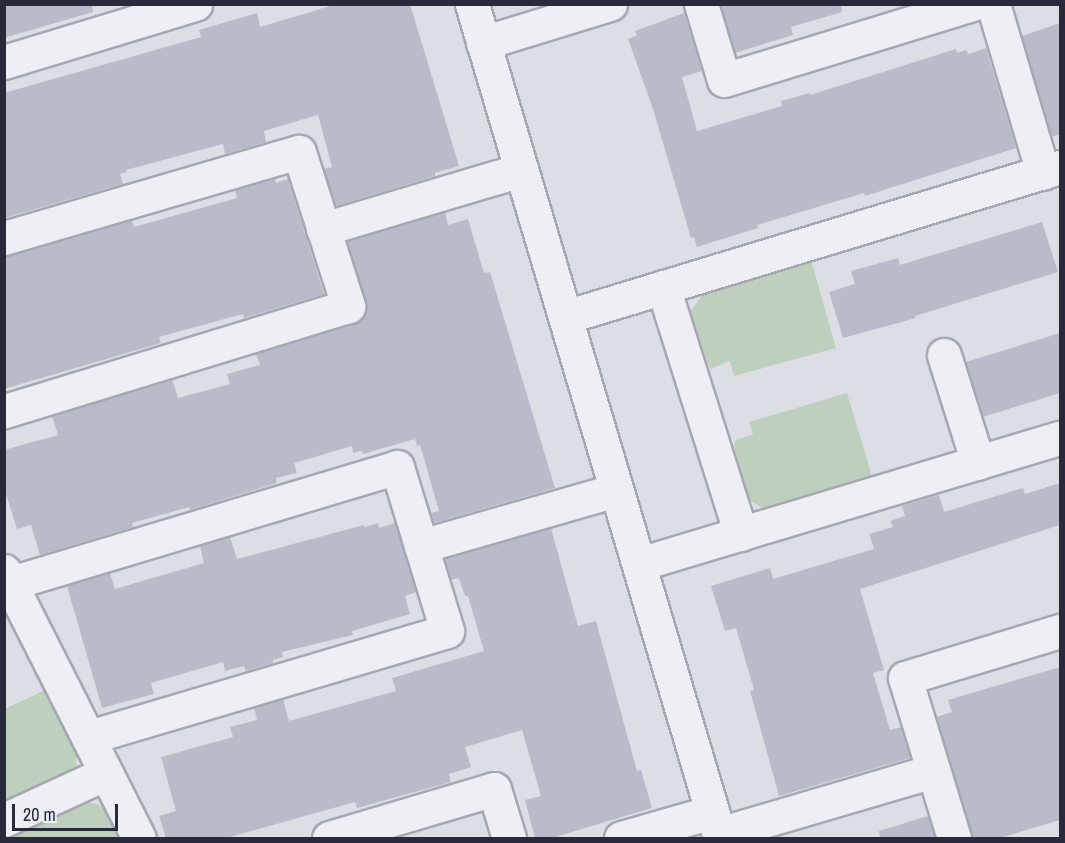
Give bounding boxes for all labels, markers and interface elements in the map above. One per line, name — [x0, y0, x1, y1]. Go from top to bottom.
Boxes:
scale bar — [15, 792, 122, 830]
text: 20 m — [23, 802, 56, 827]

